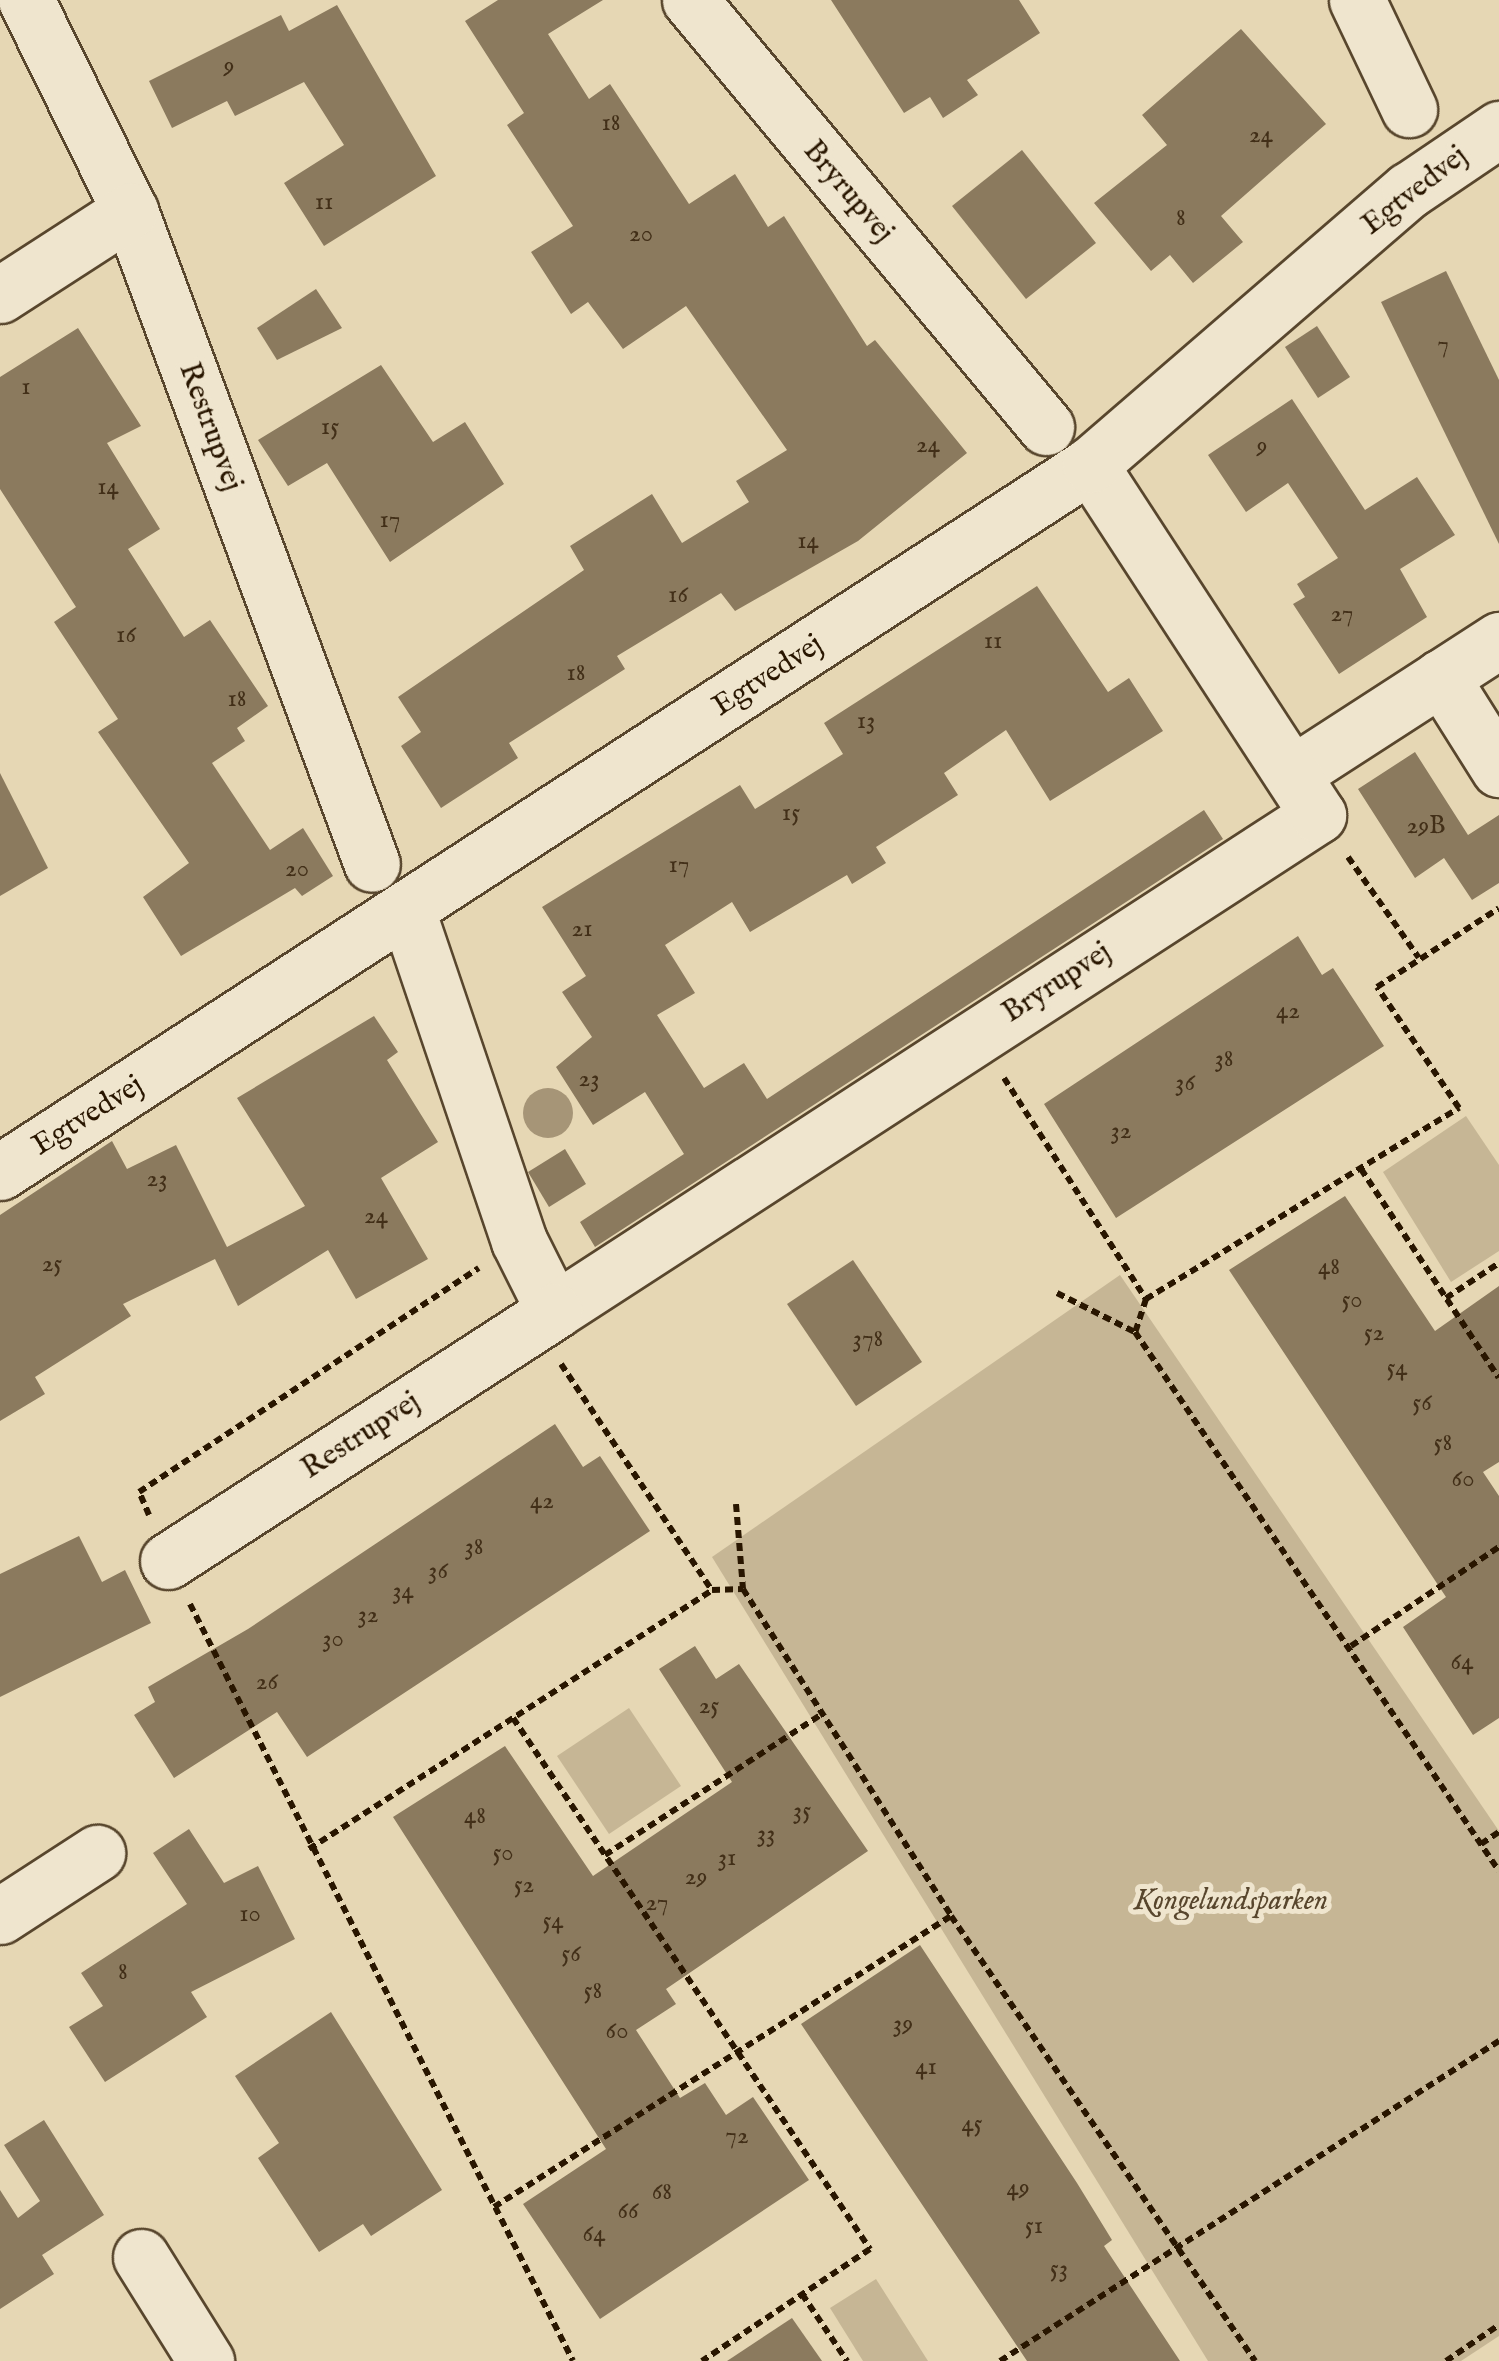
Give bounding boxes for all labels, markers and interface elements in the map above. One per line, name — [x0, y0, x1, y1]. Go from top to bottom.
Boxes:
house number: 9 — [224, 51, 234, 81]
house number: 18 — [601, 108, 621, 138]
house number: 24 — [1249, 120, 1273, 150]
street label: Bryrupvej — [795, 134, 901, 250]
street label: Egtvedvej — [1355, 139, 1475, 243]
house number: 11 — [315, 187, 333, 217]
house number: 8 — [1176, 203, 1186, 233]
house number: 20 — [629, 219, 653, 249]
house number: 7 — [1437, 330, 1449, 360]
street label: Restrupvej — [170, 358, 250, 496]
house number: 1 — [21, 372, 31, 402]
house number: 15 — [321, 412, 339, 442]
house number: 24 — [916, 430, 940, 460]
house number: 9 — [1257, 431, 1267, 461]
house number: 14 — [97, 472, 119, 502]
house number: 17 — [379, 505, 401, 535]
house number: 14 — [797, 526, 819, 556]
house number: 16 — [668, 580, 688, 610]
house number: 27 — [1330, 599, 1354, 629]
house number: 16 — [116, 620, 136, 650]
house number: 11 — [984, 626, 1002, 656]
street label: Egtvedvej — [706, 627, 830, 725]
house number: 18 — [566, 658, 586, 688]
house number: 18 — [227, 684, 247, 714]
house number: 13 — [857, 706, 875, 736]
house number: 15 — [782, 798, 800, 828]
house number: 29B — [1406, 811, 1446, 841]
house number: 17 — [668, 850, 690, 880]
house number: 20 — [285, 854, 309, 884]
house number: 21 — [571, 914, 593, 944]
street label: Bryrupvej — [996, 935, 1118, 1031]
house number: 42 — [1276, 996, 1300, 1026]
house number: 38 — [1214, 1044, 1234, 1074]
house number: 23 — [578, 1064, 600, 1094]
street label: Egtvedvej — [26, 1068, 150, 1164]
house number: 36 — [1175, 1068, 1195, 1098]
house number: 32 — [1110, 1116, 1132, 1146]
house number: 23 — [146, 1164, 168, 1194]
house number: 24 — [364, 1201, 388, 1231]
house number: 25 — [42, 1249, 62, 1279]
house number: 48 — [1318, 1252, 1340, 1282]
house number: 50 — [1341, 1285, 1363, 1315]
house number: 52 — [1364, 1318, 1384, 1348]
house number: 378 — [853, 1324, 883, 1354]
house number: 54 — [1386, 1353, 1408, 1383]
street label: Restrupvej — [295, 1384, 427, 1488]
house number: 56 — [1412, 1388, 1432, 1418]
house number: 58 — [1434, 1428, 1452, 1458]
house number: 60 — [1452, 1464, 1474, 1494]
house number: 42 — [530, 1486, 554, 1516]
house number: 38 — [464, 1532, 484, 1562]
house number: 36 — [428, 1556, 448, 1586]
house number: 34 — [392, 1576, 414, 1606]
house number: 32 — [357, 1600, 379, 1630]
house number: 30 — [322, 1624, 344, 1654]
house number: 64 — [1451, 1647, 1473, 1677]
house number: 26 — [256, 1667, 278, 1697]
house number: 25 — [699, 1691, 719, 1721]
house number: 35 — [793, 1796, 811, 1826]
house number: 48 — [464, 1801, 486, 1831]
house number: 33 — [757, 1819, 775, 1849]
house number: 50 — [492, 1838, 514, 1868]
house number: 31 — [718, 1843, 736, 1873]
house number: 29 — [685, 1862, 707, 1892]
house number: 52 — [514, 1870, 534, 1900]
park label: Kongelundsparken — [1134, 1883, 1328, 1919]
house number: 27 — [645, 1888, 669, 1918]
house number: 10 — [239, 1899, 261, 1929]
house number: 54 — [542, 1906, 564, 1936]
house number: 56 — [561, 1939, 581, 1969]
house number: 8 — [118, 1957, 128, 1987]
house number: 58 — [584, 1976, 602, 2006]
house number: 39 — [893, 2009, 913, 2039]
house number: 60 — [606, 2016, 628, 2046]
house number: 41 — [915, 2052, 937, 2082]
house number: 45 — [961, 2109, 983, 2139]
house number: 72 — [725, 2121, 749, 2151]
house number: 49 — [1006, 2173, 1030, 2203]
house number: 68 — [652, 2177, 672, 2207]
house number: 66 — [617, 2196, 639, 2226]
house number: 51 — [1025, 2211, 1043, 2241]
house number: 64 — [583, 2219, 605, 2249]
house number: 53 — [1050, 2254, 1068, 2284]

